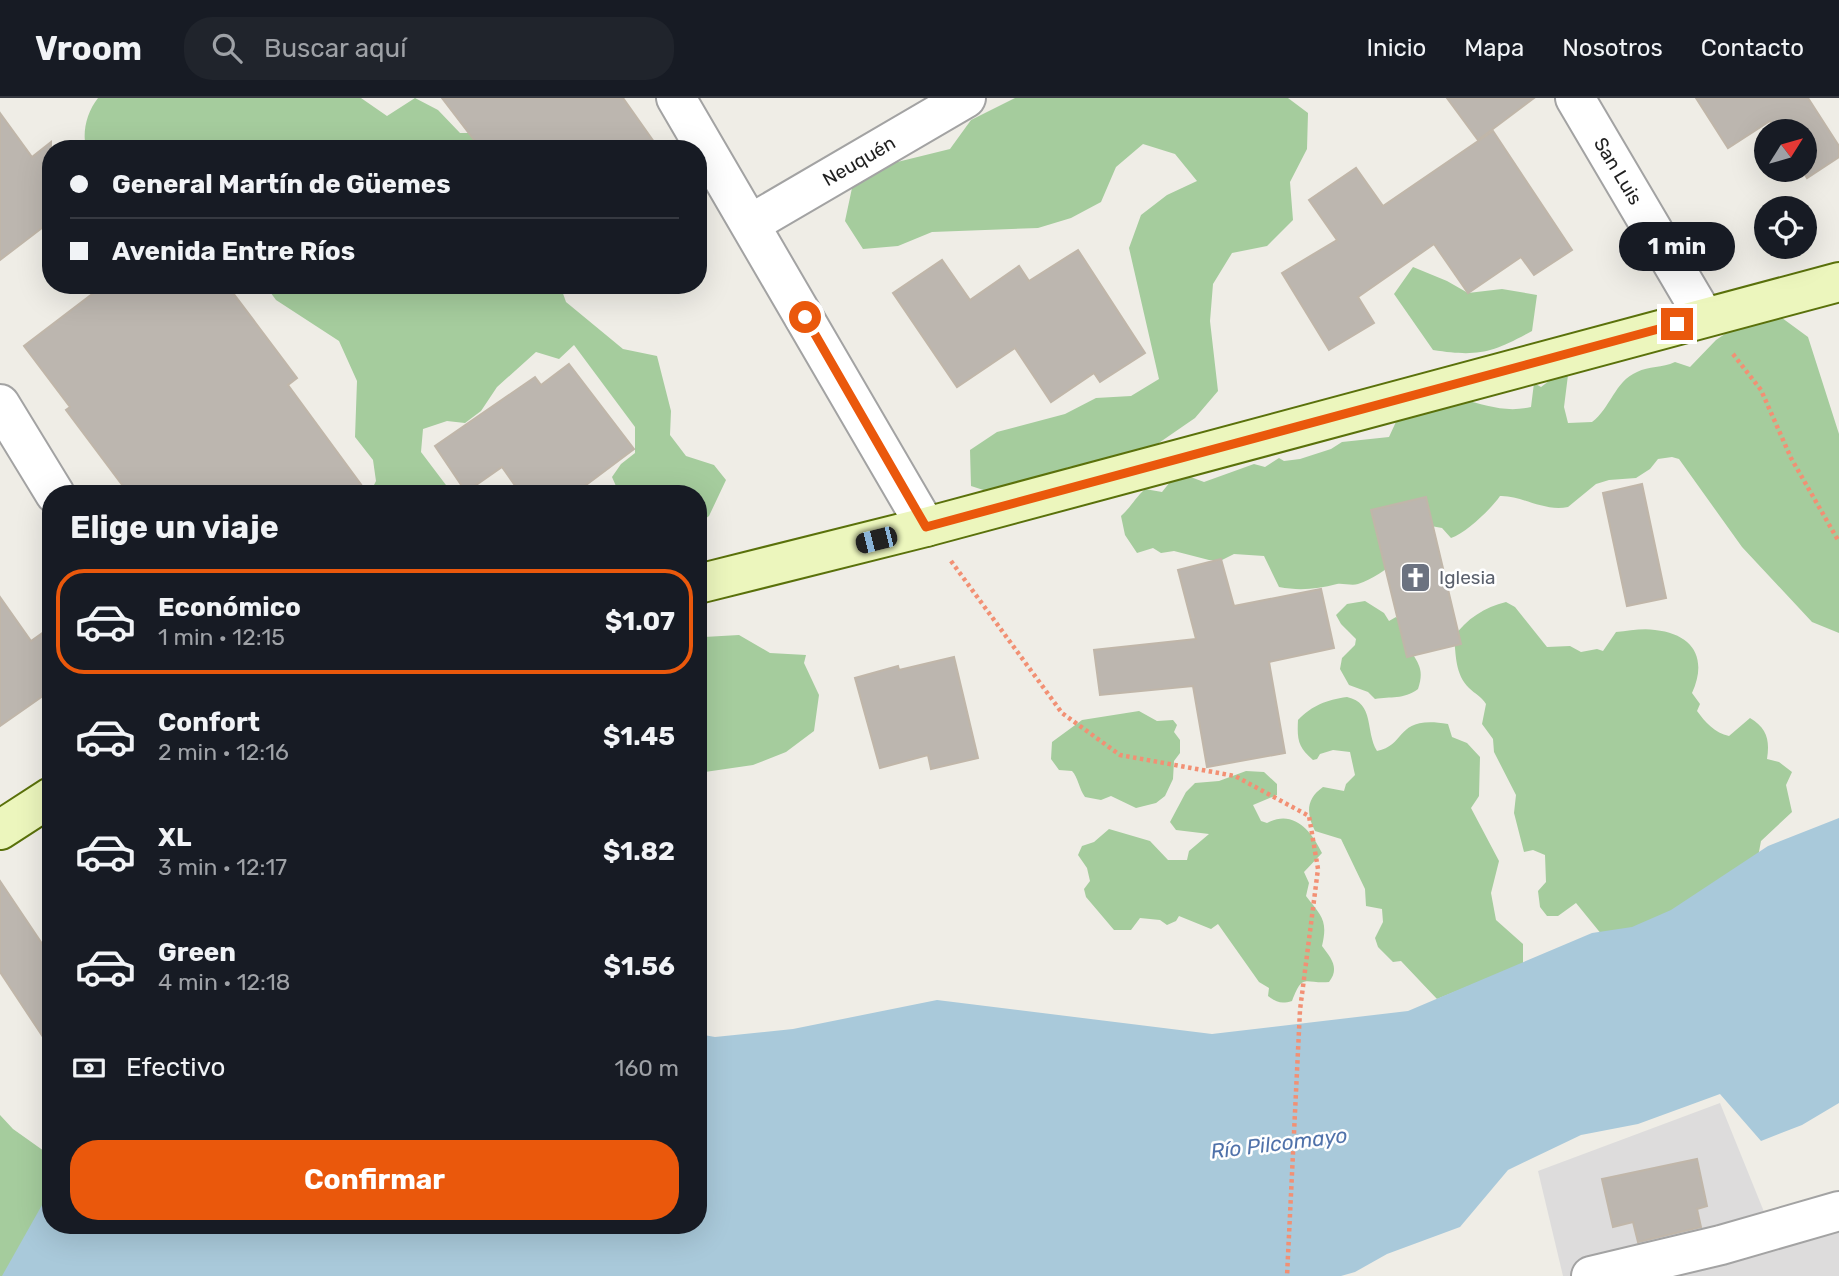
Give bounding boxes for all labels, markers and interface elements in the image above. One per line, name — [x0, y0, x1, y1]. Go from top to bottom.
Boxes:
search box — [184, 17, 674, 80]
text: Vroom — [35, 29, 142, 68]
icon: search — [208, 29, 246, 67]
text: Buscar aquí — [264, 33, 407, 64]
text: Inicio — [1367, 34, 1426, 62]
text: Mapa — [1464, 34, 1524, 62]
text: Nosotros — [1562, 34, 1663, 62]
text: Contacto — [1701, 34, 1804, 62]
north arrow — [1754, 119, 1816, 182]
map controls — [1754, 119, 1817, 259]
street label: Neuquén — [819, 131, 899, 191]
street label: San Luis — [1589, 133, 1647, 209]
text: General Martín de Güemes — [112, 169, 451, 200]
button: locate — [1754, 196, 1817, 259]
callout: 1 min — [1619, 222, 1735, 272]
text: 1 min — [1648, 232, 1706, 260]
text: Avenida Entre Ríos — [112, 236, 355, 267]
route start — [789, 301, 821, 333]
route end — [1661, 308, 1693, 340]
text: Elige un viaje — [70, 508, 279, 546]
car — [854, 525, 899, 555]
church icon: Iglesia — [1399, 560, 1433, 594]
place label: Iglesia — [1439, 566, 1496, 589]
icon: car — [74, 590, 137, 653]
text: Económico — [158, 592, 301, 623]
text: $1.07 — [605, 606, 675, 637]
text: 1 min · 12:15 — [158, 623, 285, 651]
icon: car — [74, 705, 137, 768]
text: Confort — [158, 707, 260, 738]
text: $1.45 — [603, 721, 675, 752]
text: 2 min · 12:16 — [158, 738, 289, 766]
icon: car — [74, 820, 137, 883]
text: XL — [158, 822, 191, 853]
text: $1.82 — [603, 836, 675, 867]
text: 3 min · 12:17 — [158, 853, 287, 881]
icon: car — [74, 935, 137, 998]
text: Green — [158, 937, 236, 968]
text: $1.56 — [604, 951, 675, 982]
text: 4 min · 12:18 — [158, 968, 290, 996]
icon: cash — [70, 1049, 108, 1087]
text: Efectivo — [126, 1052, 225, 1083]
text: 160 m — [615, 1054, 679, 1082]
water label: Río Pilcomayo — [1209, 1122, 1349, 1164]
button: Confirmar — [70, 1140, 679, 1220]

